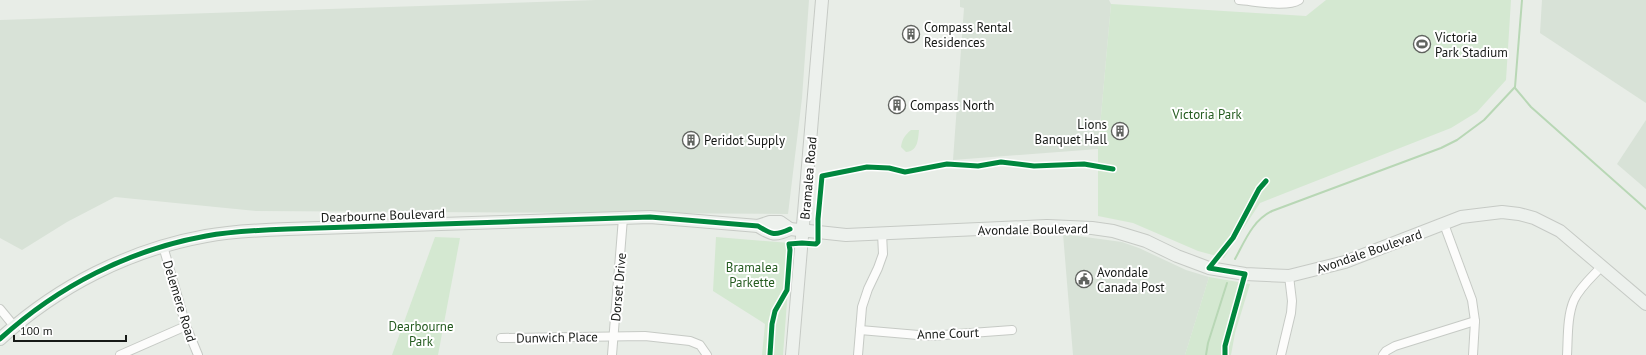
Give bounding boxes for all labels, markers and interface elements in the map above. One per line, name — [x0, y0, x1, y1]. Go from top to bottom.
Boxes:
place label: Compass Rental Residences — [924, 19, 1012, 51]
building icon: Compass Rental Residences — [901, 24, 921, 44]
place label: Victoria Park Stadium — [1434, 29, 1508, 61]
sports icon: Victoria Park Stadium — [1412, 34, 1432, 54]
building icon: Compass North — [887, 95, 907, 115]
place label: Compass North — [910, 97, 994, 114]
park label: Victoria Park — [1171, 106, 1243, 123]
place label: Lions Banquet Hall — [1035, 116, 1107, 148]
building icon: Lions Banquet Hall — [1110, 121, 1130, 141]
building icon: Peridot Supply — [681, 130, 701, 150]
place label: Peridot Supply — [704, 132, 785, 149]
street label: Bramalea Road — [796, 136, 821, 220]
street label: Dearbourne Boulevard — [321, 205, 445, 226]
street label: Avondale Boulevard — [978, 220, 1088, 239]
street label: Avondale Boulevard — [1314, 225, 1424, 277]
street label: Dorset Drive — [607, 252, 630, 322]
street label: Delemere Road — [159, 258, 200, 344]
park label: Bramalea Parkette — [726, 259, 778, 291]
place label: Avondale Canada Post — [1097, 264, 1165, 296]
public building icon: Avondale Canada Post — [1074, 269, 1094, 289]
scale bar — [14, 317, 126, 343]
park label: Dearbourne Park — [388, 318, 454, 350]
text: 100 m — [20, 323, 53, 338]
street label: Anne Court — [917, 324, 980, 343]
street label: Dunwich Place — [516, 328, 598, 347]

